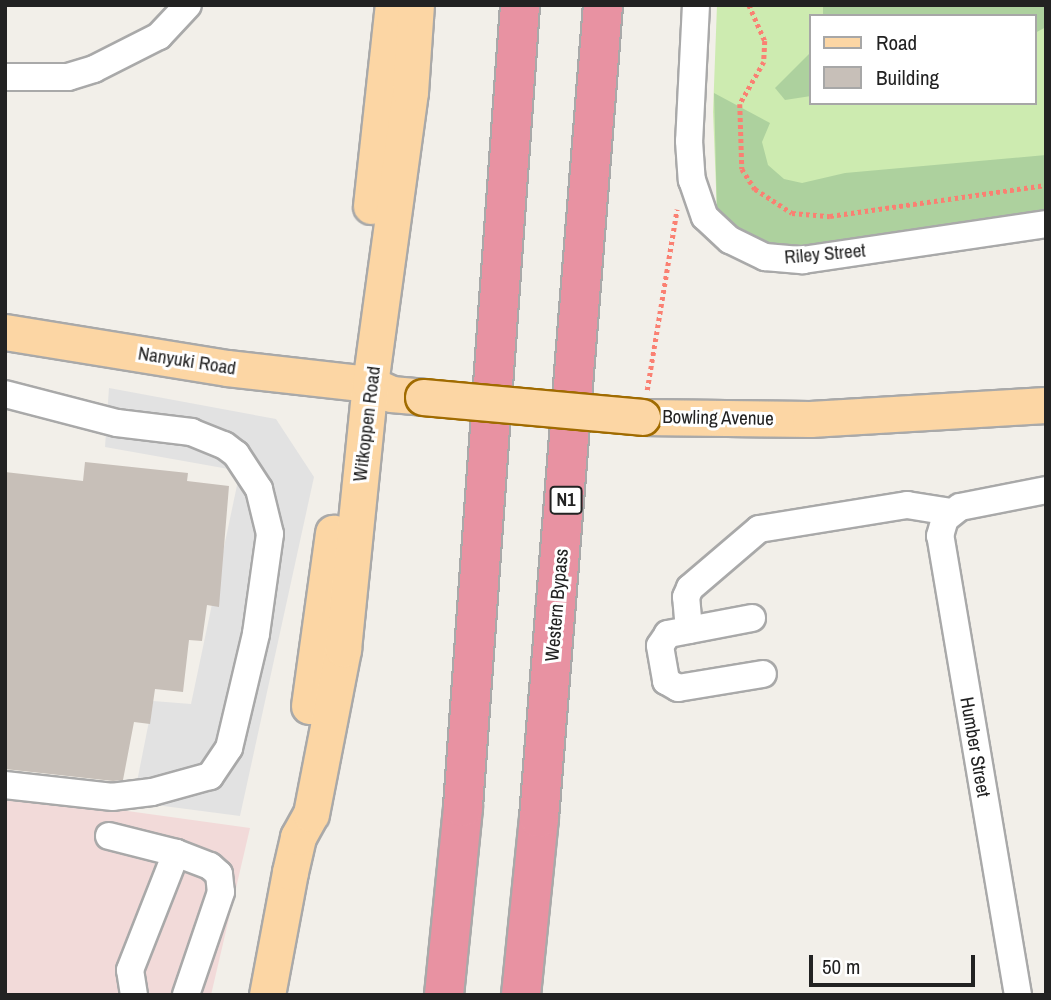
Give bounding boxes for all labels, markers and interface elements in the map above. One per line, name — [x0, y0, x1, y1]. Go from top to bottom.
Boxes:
legend — [810, 14, 1037, 105]
text: Road — [876, 28, 917, 57]
text: Building — [876, 63, 939, 92]
street label: Riley Street — [783, 239, 867, 269]
street label: Nanyuki Road — [136, 342, 238, 380]
street label: Witkoppen Road — [349, 365, 385, 483]
street label: Bowling Avenue — [662, 406, 774, 430]
road number: N1 — [548, 486, 584, 514]
street label: Western Bypass — [541, 548, 573, 662]
street label: Humber Street — [955, 695, 995, 799]
scale bar — [813, 940, 979, 984]
text: 50 m — [822, 952, 860, 981]

